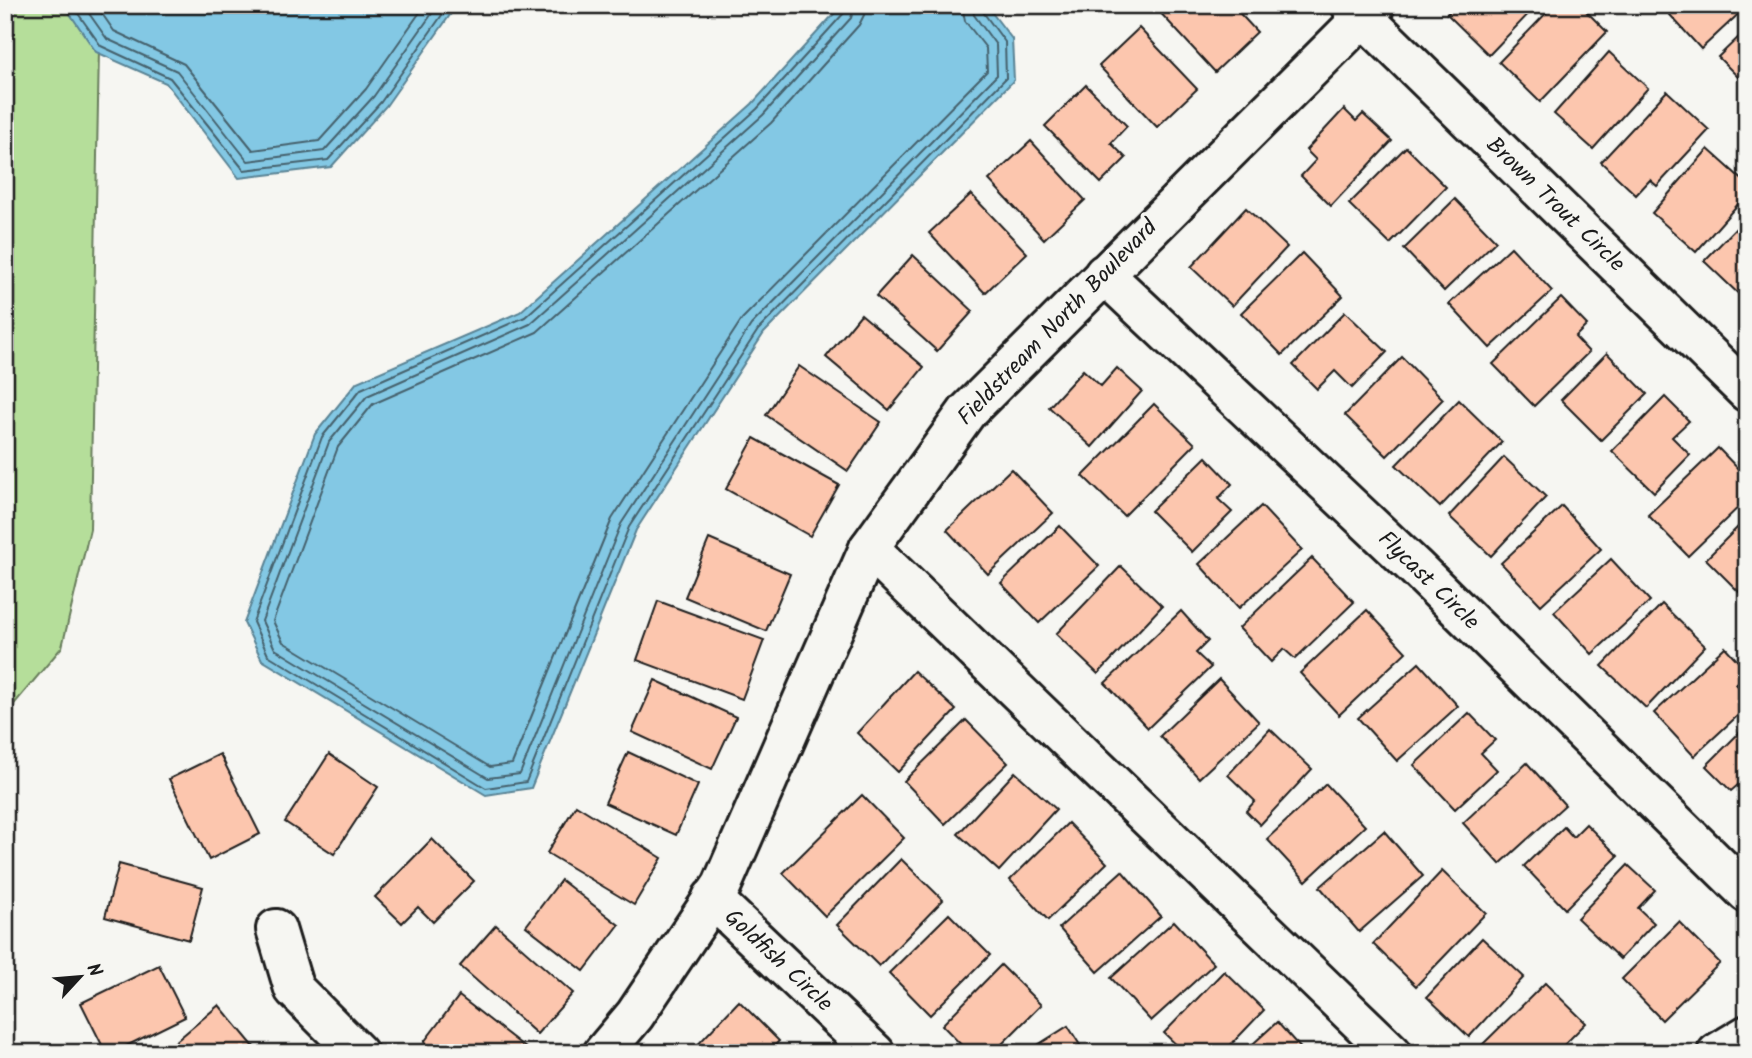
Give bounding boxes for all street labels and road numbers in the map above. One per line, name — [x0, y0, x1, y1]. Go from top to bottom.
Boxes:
street label: Brown Trout Circle — [1477, 129, 1633, 281]
street label: Fieldstream North Boulevard — [949, 211, 1167, 435]
street label: Flycast Circle — [1369, 523, 1487, 639]
street label: Goldfish Circle — [715, 901, 841, 1021]

